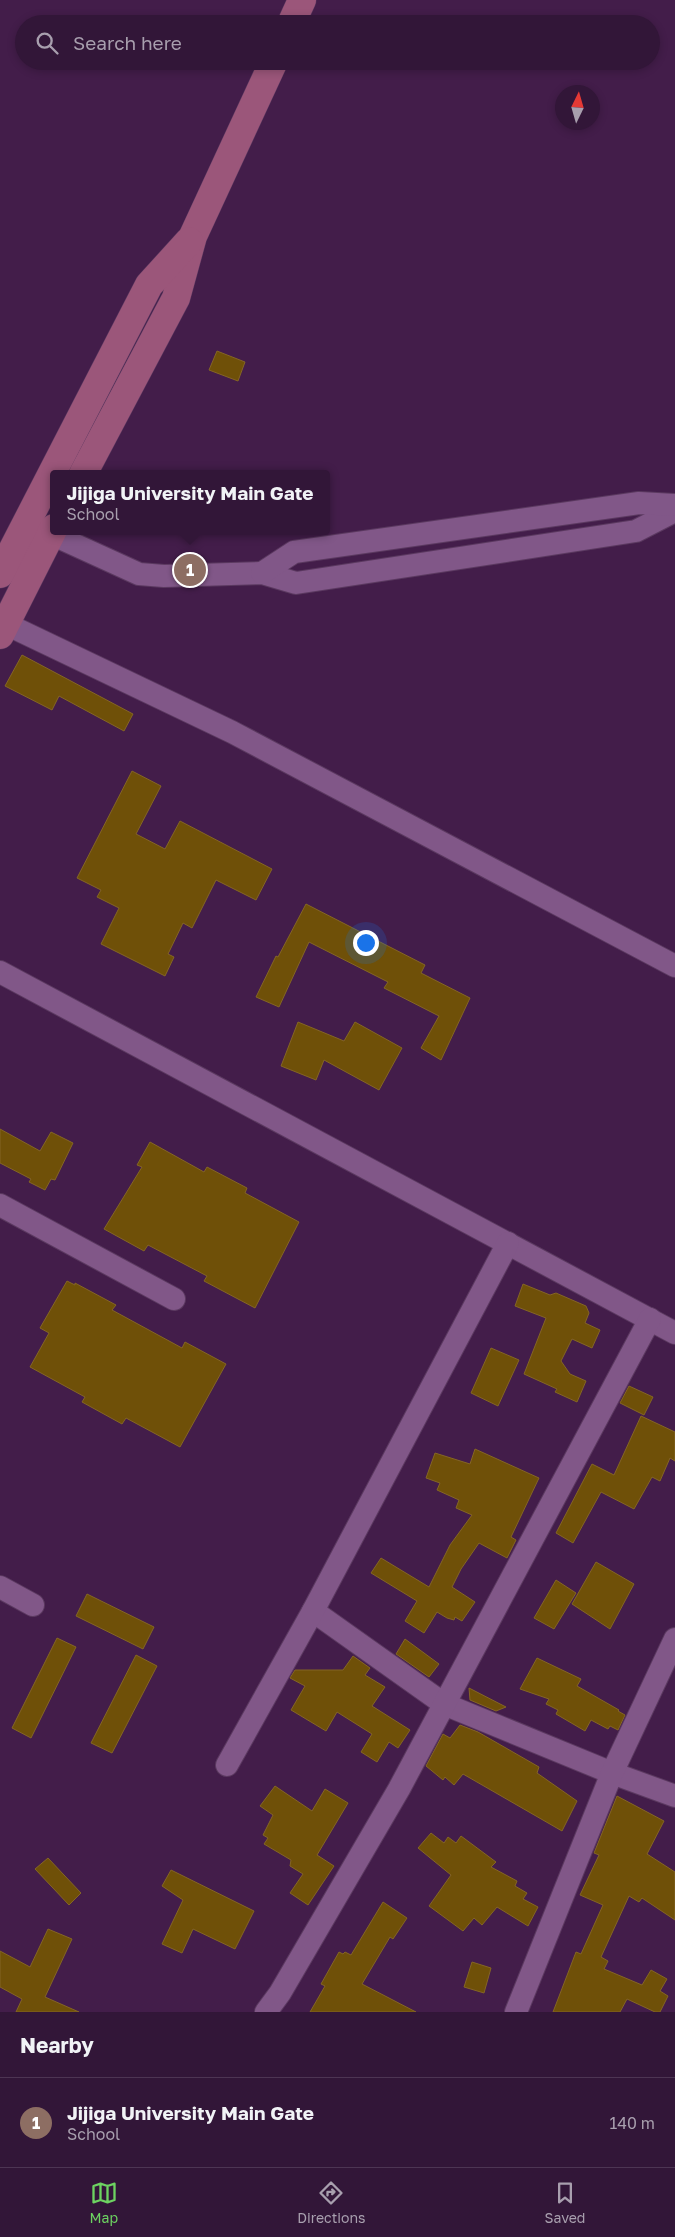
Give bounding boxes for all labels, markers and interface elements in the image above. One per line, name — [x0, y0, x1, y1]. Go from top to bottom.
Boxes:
search box — [15, 15, 660, 70]
icon: search — [33, 29, 61, 57]
text: Search here — [73, 31, 182, 54]
north arrow — [555, 85, 600, 130]
popup — [50, 470, 330, 535]
text: Jijiga University Main Gate — [66, 481, 314, 504]
text: School — [66, 504, 120, 524]
pin: 1 — [174, 551, 206, 589]
your location — [353, 930, 379, 956]
text: Nearby — [20, 2032, 94, 2058]
text: Jijiga University Main Gate — [67, 2101, 314, 2124]
text: 1 — [32, 2113, 40, 2133]
text: 140 m — [609, 2113, 655, 2133]
text: School — [67, 2124, 120, 2144]
tab: Map — [90, 2179, 118, 2226]
tab: Directions — [297, 2179, 366, 2226]
tab: Saved — [545, 2179, 585, 2226]

